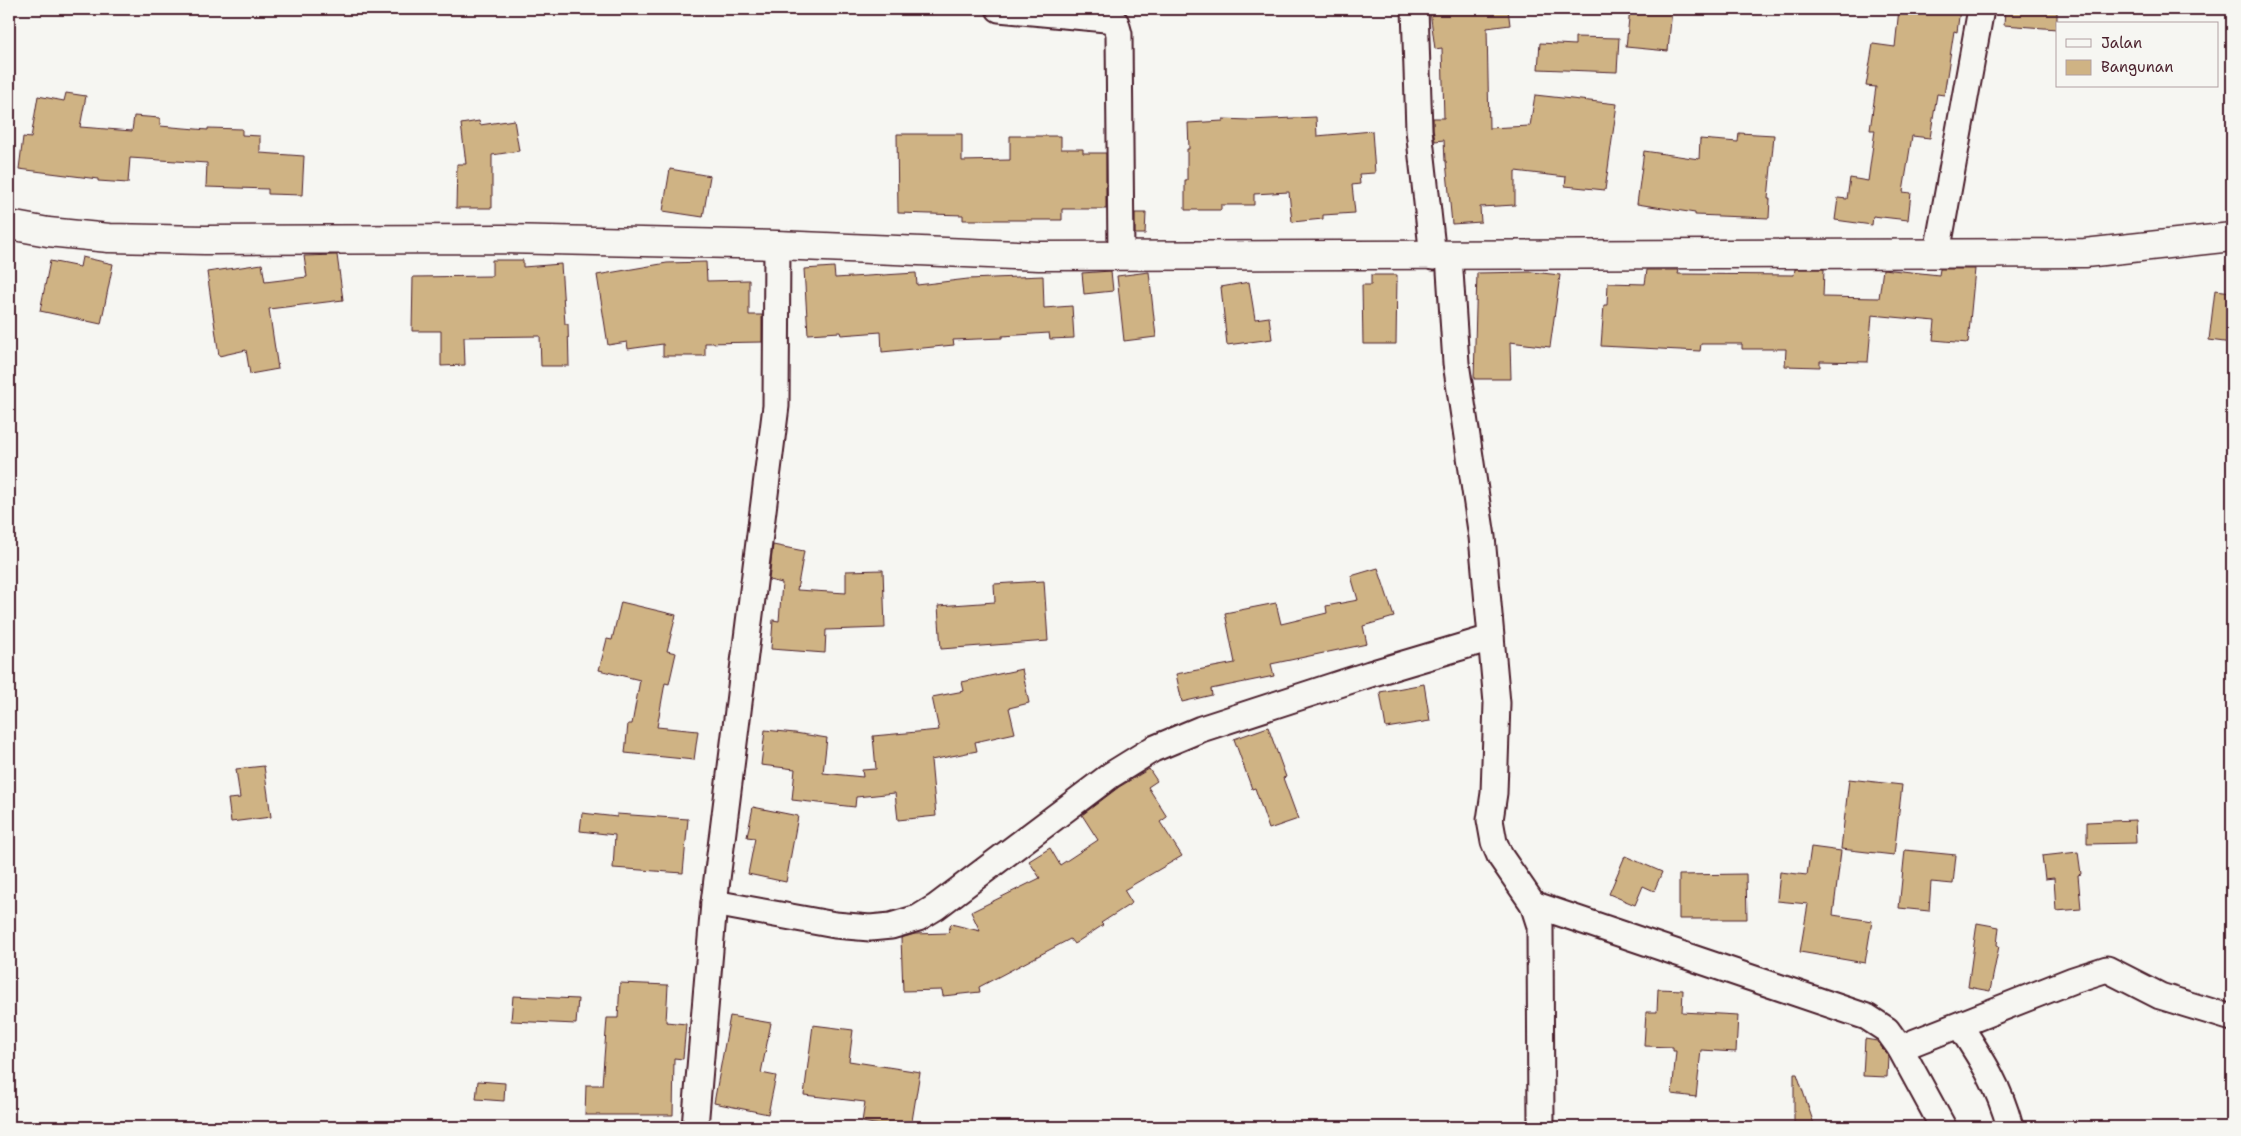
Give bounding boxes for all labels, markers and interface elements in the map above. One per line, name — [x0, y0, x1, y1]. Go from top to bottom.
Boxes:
legend — [2056, 22, 2218, 88]
text: Jalan — [2101, 33, 2142, 53]
text: Bangunan — [2101, 57, 2173, 77]

